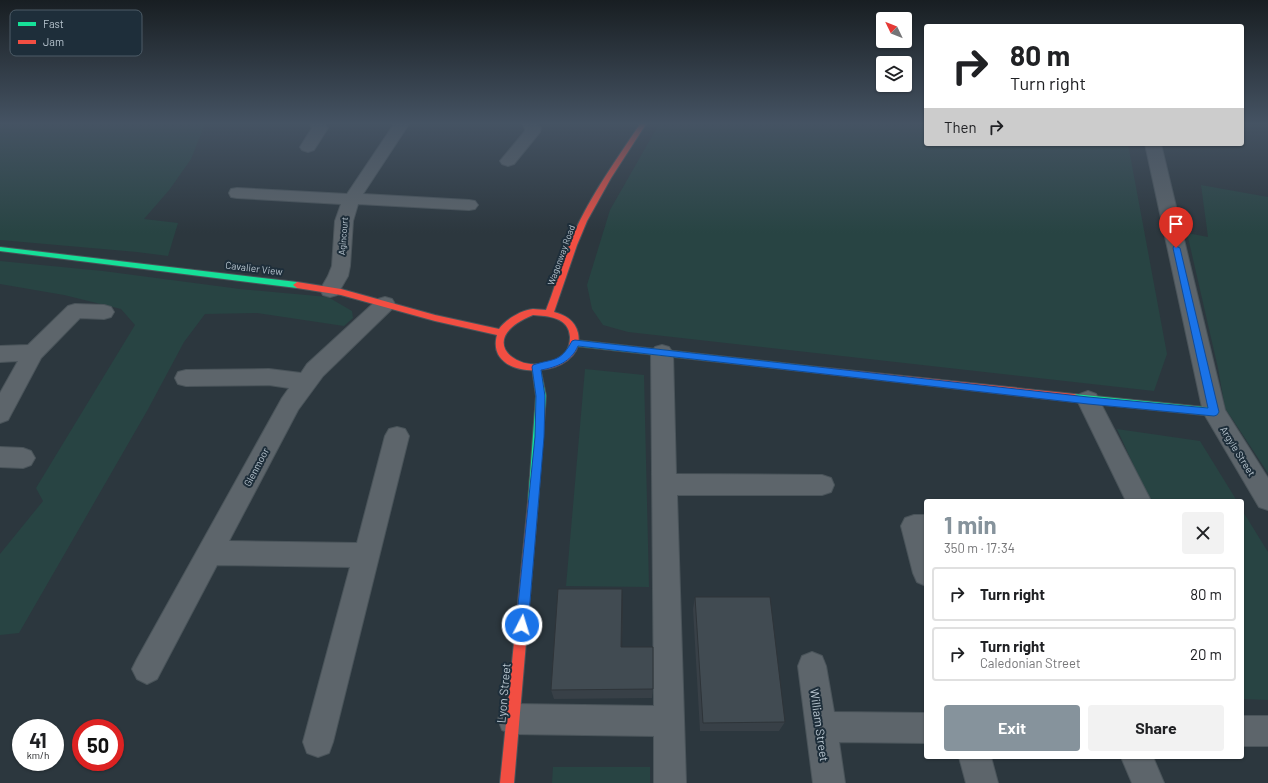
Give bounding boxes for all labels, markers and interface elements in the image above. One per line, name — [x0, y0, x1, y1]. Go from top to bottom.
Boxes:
legend — [10, 10, 142, 56]
north arrow — [876, 12, 912, 48]
map controls — [876, 12, 912, 92]
text: Fast — [43, 17, 64, 30]
text: Jam — [43, 35, 64, 48]
text: 80 m — [1010, 38, 1070, 72]
icon: right — [944, 40, 996, 92]
button: layers — [876, 56, 912, 92]
text: Turn right — [1010, 72, 1086, 94]
icon: right — [985, 116, 1007, 138]
text: Then — [944, 118, 977, 136]
pin — [1159, 207, 1193, 248]
icon: arrive — [1165, 213, 1187, 235]
street label: Agincourt — [336, 216, 350, 256]
street label: Wagonway Road — [545, 223, 577, 287]
street label: Cavalier View — [225, 259, 283, 277]
street label: Argyle Street — [1218, 424, 1258, 478]
street label: Glenmoor — [241, 445, 271, 488]
text: 1 min — [944, 510, 997, 539]
button: close — [1182, 512, 1224, 554]
text: 350 m · 17:34 — [944, 540, 1015, 556]
icon: right — [946, 583, 968, 605]
text: Turn right — [980, 585, 1045, 603]
text: 80 m — [1190, 585, 1222, 603]
position arrow — [501, 604, 543, 646]
text: Turn right — [980, 637, 1045, 655]
icon: right — [946, 643, 968, 665]
text: 20 m — [1190, 645, 1222, 663]
text: Caledonian Street — [980, 655, 1081, 671]
street label: Lyon Street — [493, 662, 513, 724]
street label: William Street — [808, 688, 832, 762]
button: Exit — [944, 705, 1080, 751]
button: Share — [1088, 705, 1224, 751]
speed limit sign: 50 — [72, 719, 124, 771]
text: 41 — [29, 728, 47, 752]
text: km/h — [27, 749, 49, 761]

